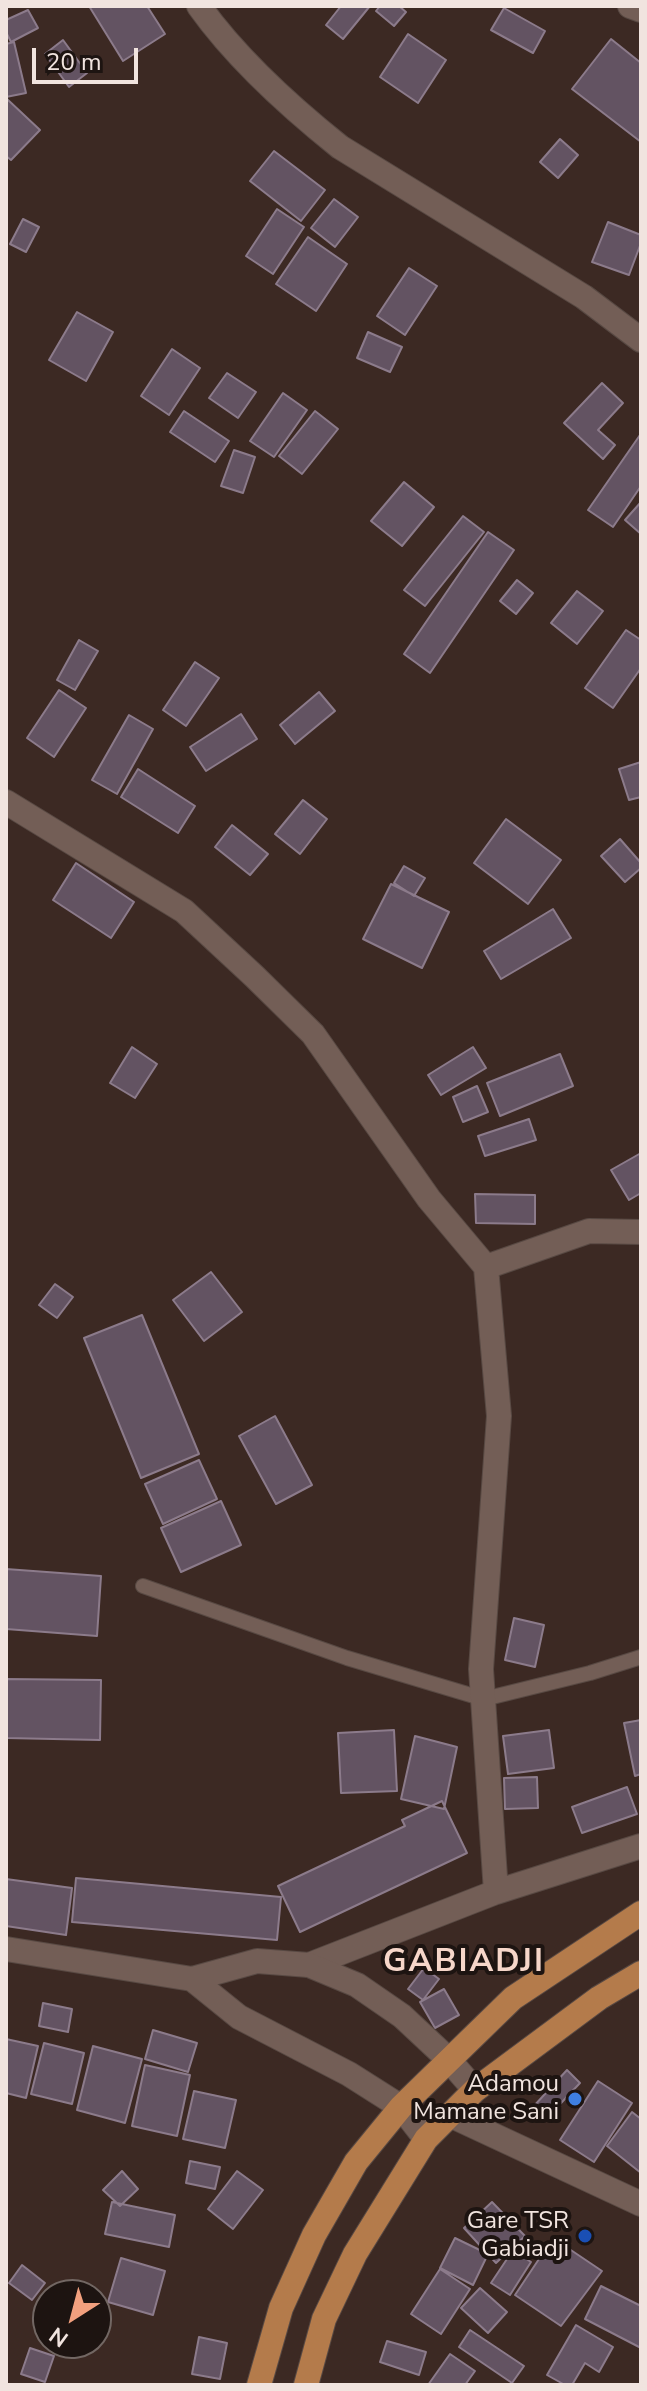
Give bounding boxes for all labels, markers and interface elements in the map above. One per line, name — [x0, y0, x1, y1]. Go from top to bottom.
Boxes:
scale bar — [36, 32, 142, 82]
text: 20 m — [46, 46, 102, 78]
district label: GABIADJI — [383, 1944, 545, 1982]
place label: Adamou Mamane Sani — [413, 2071, 559, 2127]
marker: Adamou Mamane Sani — [566, 2090, 584, 2108]
place label: Gare TSR Gabiadji — [467, 2208, 569, 2264]
marker: Gare TSR Gabiadji — [576, 2227, 594, 2245]
north arrow — [32, 2279, 112, 2359]
text: N — [44, 2320, 75, 2354]

